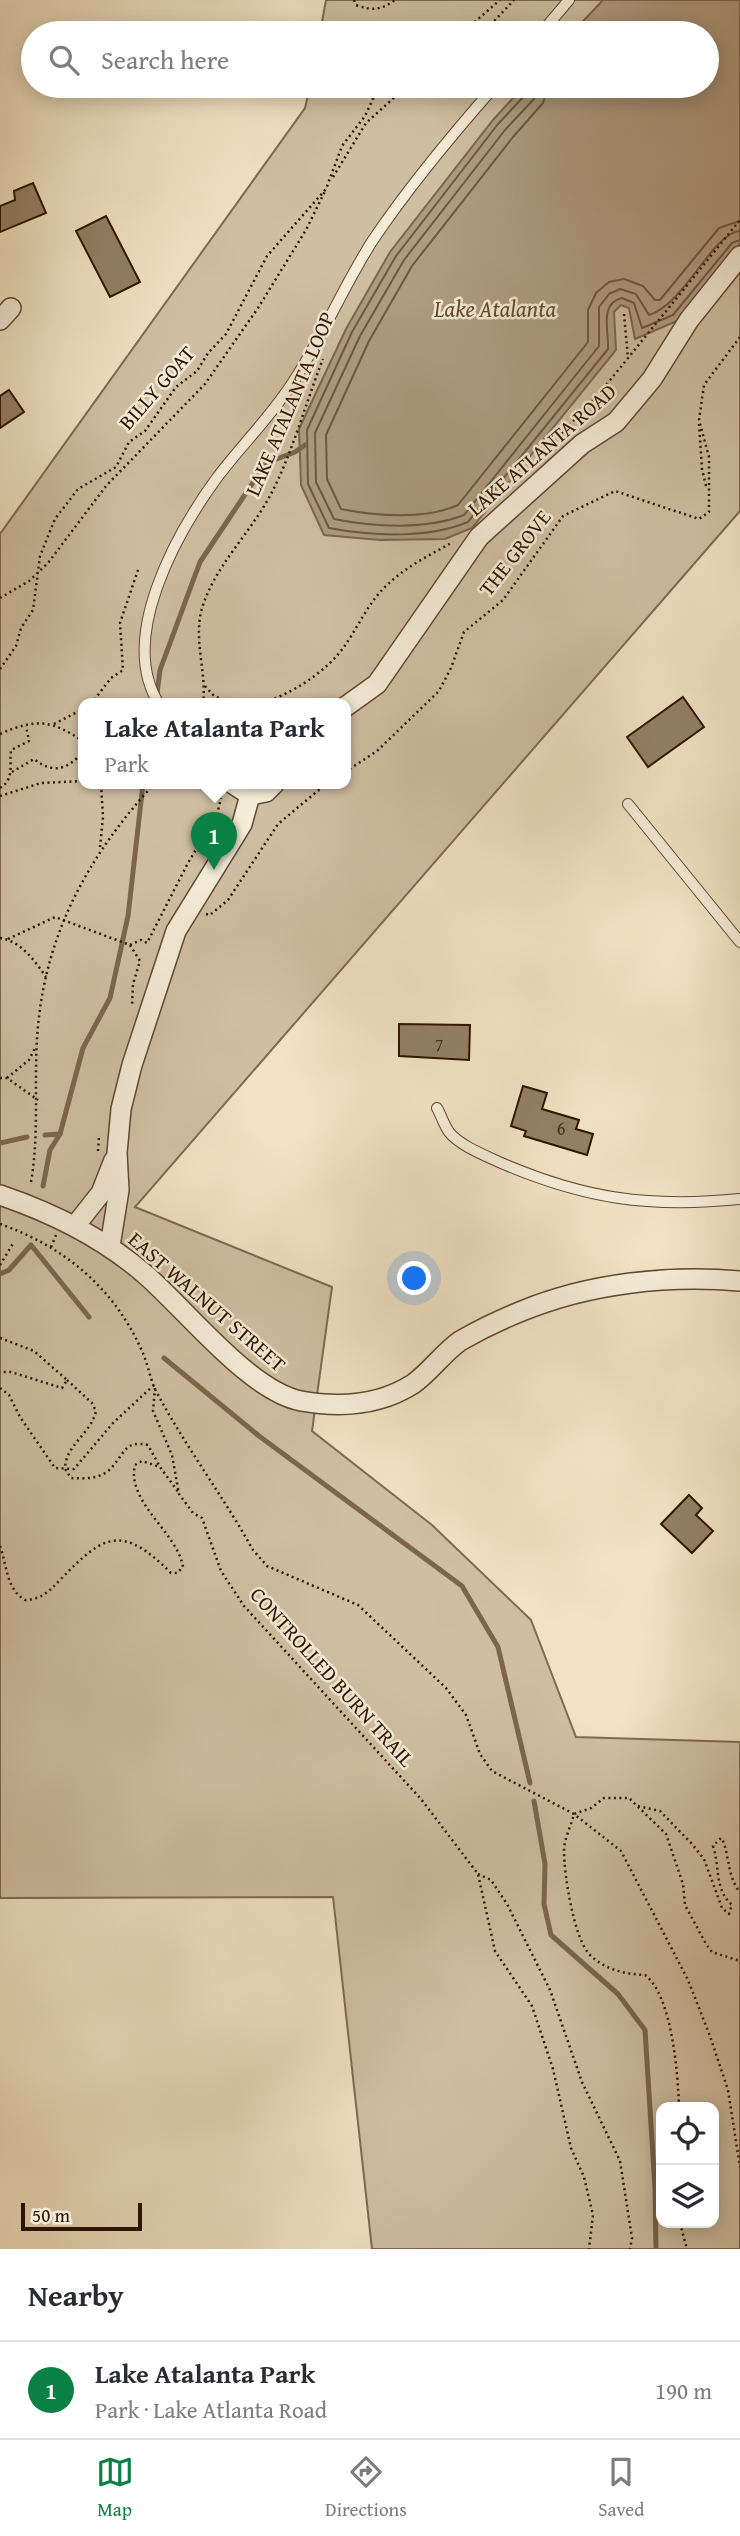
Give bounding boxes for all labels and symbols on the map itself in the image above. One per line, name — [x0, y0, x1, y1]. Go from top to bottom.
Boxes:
water label: Lake Atalanta — [433, 292, 556, 325]
street label: LAKE ATALANTA LOOP — [237, 307, 342, 501]
street label: BILLY GOAT — [111, 339, 202, 437]
street label: LAKE ATLANTA ROAD — [460, 376, 623, 523]
street label: THE GROVE — [471, 503, 558, 602]
pin: 1 — [191, 812, 237, 870]
house number: 7 — [435, 1031, 443, 1058]
house number: 6 — [557, 1115, 565, 1142]
street label: EAST WALNUT STREET — [122, 1224, 293, 1379]
your location — [397, 1261, 431, 1295]
street label: CONTROLLED BURN TRAIL — [243, 1580, 422, 1773]
scale bar — [21, 2200, 142, 2232]

